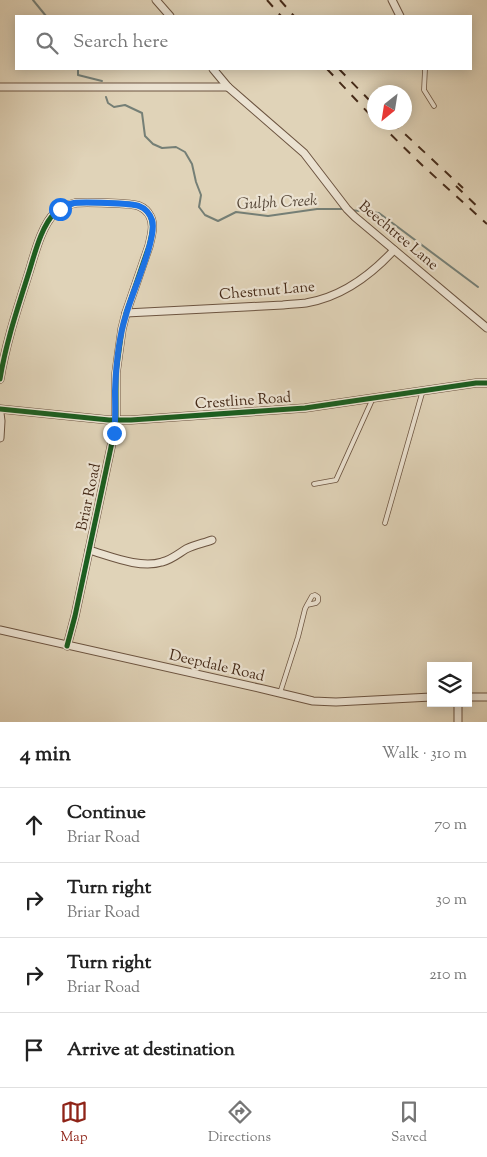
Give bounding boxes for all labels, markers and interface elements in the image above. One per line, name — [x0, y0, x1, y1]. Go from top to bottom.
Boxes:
search box — [15, 15, 472, 70]
icon: search — [33, 29, 61, 57]
text: Search here — [73, 29, 168, 56]
north arrow — [367, 85, 412, 130]
water label: Gulph Creek — [236, 190, 318, 217]
street label: Beechtree Lane — [354, 196, 442, 276]
route start — [49, 198, 72, 221]
street label: Chestnut Lane — [218, 277, 316, 306]
street label: Crestline Road — [194, 388, 293, 415]
route end — [103, 422, 126, 445]
street label: Briar Road — [72, 461, 107, 533]
street label: Deepdale Road — [167, 645, 267, 688]
map controls — [427, 662, 472, 707]
button: layers — [427, 662, 472, 707]
text: 4 min — [20, 740, 71, 770]
text: Walk · 310 m — [382, 743, 467, 766]
text: Continue — [67, 800, 146, 827]
icon: ahead — [20, 811, 48, 839]
text: 70 m — [434, 814, 467, 837]
text: Briar Road — [67, 827, 140, 850]
text: Turn right — [67, 875, 151, 902]
icon: right — [20, 886, 48, 914]
text: 30 m — [436, 889, 467, 912]
text: Briar Road — [67, 902, 140, 925]
text: Turn right — [67, 950, 151, 977]
icon: right — [20, 961, 48, 989]
text: 210 m — [429, 964, 467, 987]
text: Briar Road — [67, 977, 140, 1000]
icon: arrive — [20, 1036, 48, 1064]
text: Arrive at destination — [67, 1037, 235, 1064]
tab: Map — [60, 1098, 88, 1148]
tab: Directions — [208, 1098, 271, 1148]
tab: Saved — [391, 1098, 427, 1148]

